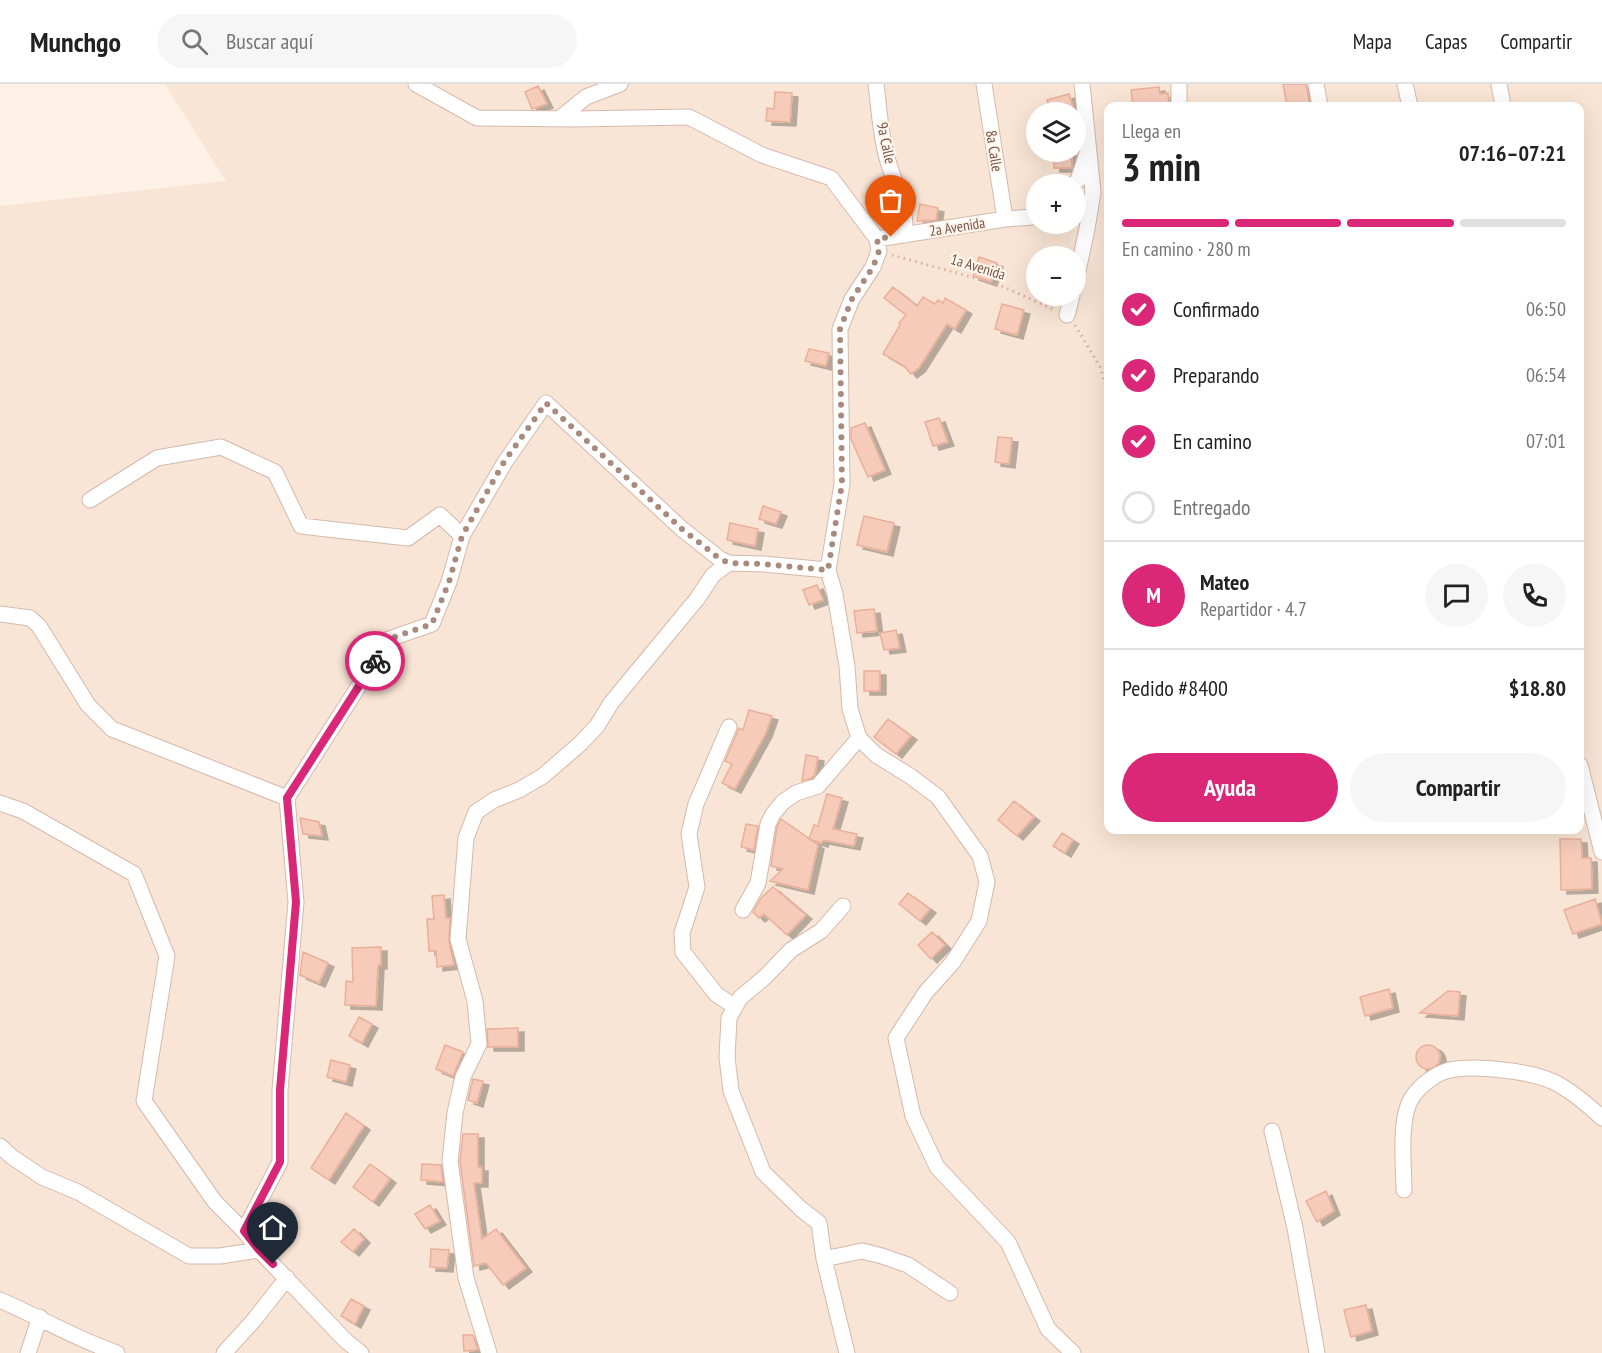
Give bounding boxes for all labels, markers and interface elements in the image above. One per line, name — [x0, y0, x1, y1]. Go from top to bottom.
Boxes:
search box — [157, 14, 577, 68]
text: Munchgo — [30, 23, 121, 60]
icon: search — [178, 25, 211, 58]
text: Buscar aquí — [226, 27, 313, 55]
text: Mapa — [1353, 28, 1392, 55]
text: Capas — [1425, 28, 1467, 55]
text: Compartir — [1500, 28, 1572, 55]
map controls — [1026, 102, 1086, 306]
button: layers — [1026, 102, 1086, 162]
text: Llega en — [1122, 118, 1181, 144]
street label: 9a Calle — [873, 120, 900, 165]
street label: 8a Calle — [982, 129, 1007, 173]
text: 07:16–07:21 — [1459, 139, 1566, 167]
text: 3 min — [1122, 141, 1201, 192]
button: + — [1026, 174, 1086, 234]
pin — [865, 175, 916, 237]
icon: bag — [874, 184, 907, 217]
street label: 2a Avenida — [928, 213, 986, 240]
text: En camino · 280 m — [1122, 236, 1251, 262]
button: − — [1026, 246, 1086, 306]
street label: 1a Avenida — [948, 249, 1008, 284]
icon: check — [1122, 293, 1155, 326]
text: Confirmado — [1173, 295, 1259, 323]
text: 06:50 — [1526, 296, 1566, 322]
icon: check — [1122, 359, 1155, 392]
text: Preparando — [1173, 361, 1259, 389]
text: 06:54 — [1526, 362, 1566, 388]
icon: check — [1122, 425, 1155, 458]
text: En camino — [1173, 427, 1252, 455]
text: 07:01 — [1526, 428, 1566, 454]
text: Entregado — [1173, 493, 1250, 521]
button: chat — [1425, 564, 1488, 627]
button: phone — [1503, 564, 1566, 627]
text: Mateo — [1200, 568, 1249, 596]
text: M — [1146, 581, 1161, 609]
text: Repartidor · 4.7 — [1200, 596, 1307, 622]
courier — [345, 631, 405, 691]
icon: bike — [359, 645, 392, 678]
text: Pedido #8400 — [1122, 674, 1228, 702]
text: $18.80 — [1509, 674, 1566, 702]
button: Ayuda — [1122, 753, 1338, 822]
button: Compartir — [1350, 753, 1566, 822]
pin — [247, 1202, 298, 1264]
icon: home — [256, 1211, 289, 1244]

